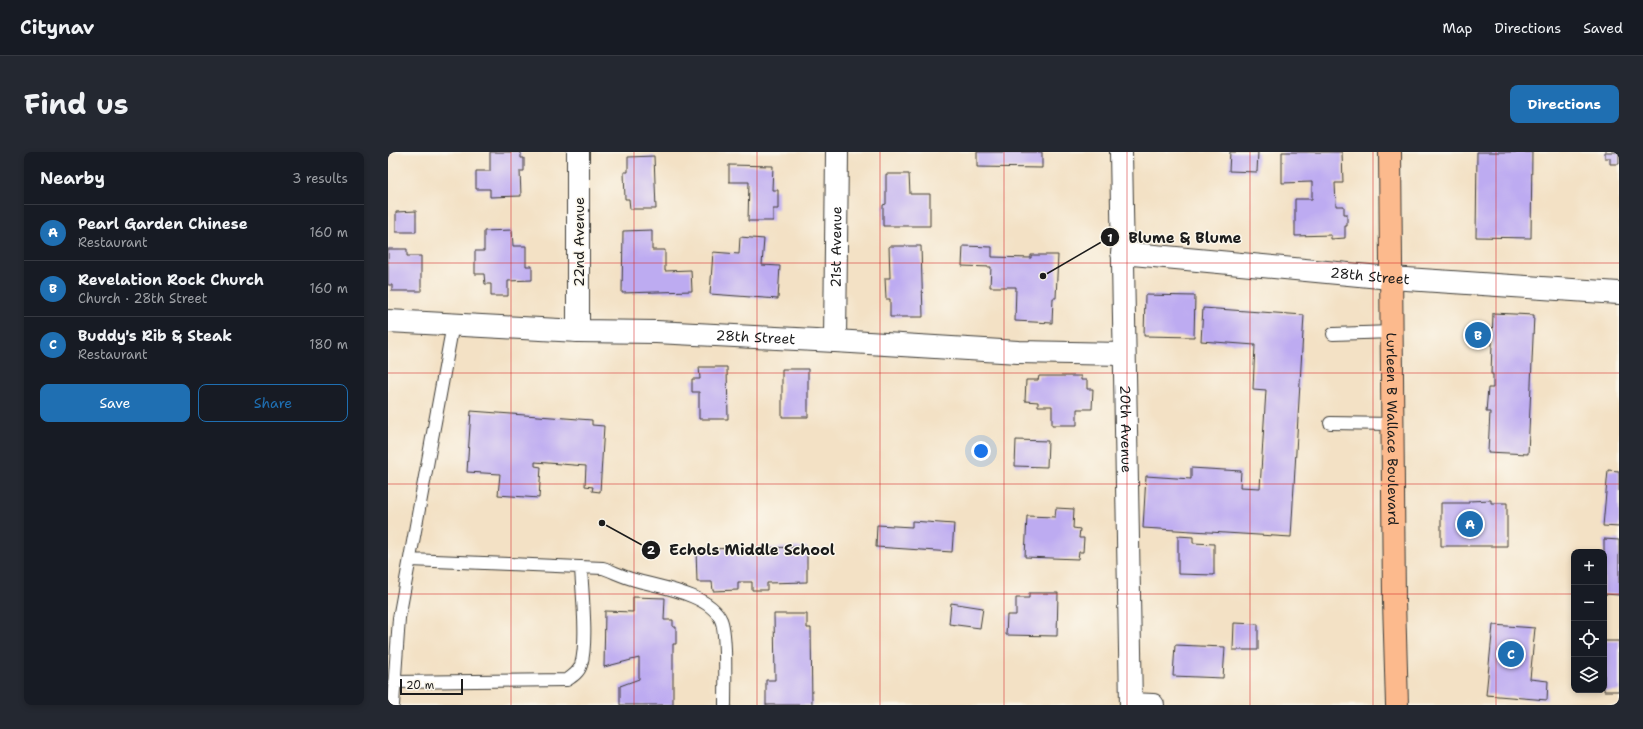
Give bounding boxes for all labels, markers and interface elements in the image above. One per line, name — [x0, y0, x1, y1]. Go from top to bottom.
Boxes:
text: Citynav — [20, 15, 94, 40]
text: Map — [1443, 19, 1473, 37]
text: Directions — [1495, 19, 1561, 37]
text: Saved — [1583, 19, 1623, 37]
text: Find us — [24, 85, 129, 123]
button: Directions — [1510, 85, 1619, 123]
text: Nearby — [40, 167, 105, 189]
text: 3 results — [292, 170, 348, 187]
street label: 22nd Avenue — [570, 197, 588, 287]
street label: 21st Avenue — [827, 206, 845, 288]
text: Pearl Garden Chinese — [78, 214, 248, 234]
text: A — [48, 224, 58, 241]
text: 160 m — [310, 224, 348, 241]
callout: Blume & Blume — [1100, 224, 1249, 251]
text: Blume & Blume — [1128, 228, 1242, 248]
text: 1 — [1107, 230, 1113, 246]
text: Restaurant — [78, 234, 148, 251]
street label: 28th Street — [1329, 263, 1410, 288]
text: Revelation Rock Church — [78, 270, 264, 290]
text: B — [49, 280, 57, 297]
text: 160 m — [310, 280, 348, 297]
text: Church · 28th Street — [78, 290, 207, 307]
pin: B — [1465, 320, 1491, 350]
text: Buddy's Rib & Steak — [78, 326, 232, 346]
street label: 28th Street — [715, 326, 796, 348]
street label: Lurleen B Wallace Boulevard — [1383, 332, 1402, 526]
text: C — [49, 336, 57, 353]
text: 180 m — [309, 336, 348, 353]
text: Restaurant — [78, 346, 148, 363]
button: Save — [40, 384, 190, 422]
button: Share — [198, 384, 348, 422]
street label: 20th Avenue — [1116, 385, 1136, 473]
your location — [971, 441, 991, 461]
pin: A — [1457, 509, 1483, 539]
callout: Echols Middle School — [641, 537, 843, 564]
text: Echols Middle School — [669, 540, 835, 560]
text: 2 — [647, 542, 656, 558]
map controls — [1571, 549, 1607, 693]
button: + — [1571, 549, 1607, 585]
button: − — [1571, 585, 1607, 621]
button: locate — [1571, 621, 1607, 657]
pin: C — [1498, 639, 1524, 669]
button: layers — [1571, 657, 1607, 693]
scale bar — [400, 677, 463, 696]
text: 20 m — [406, 678, 434, 693]

